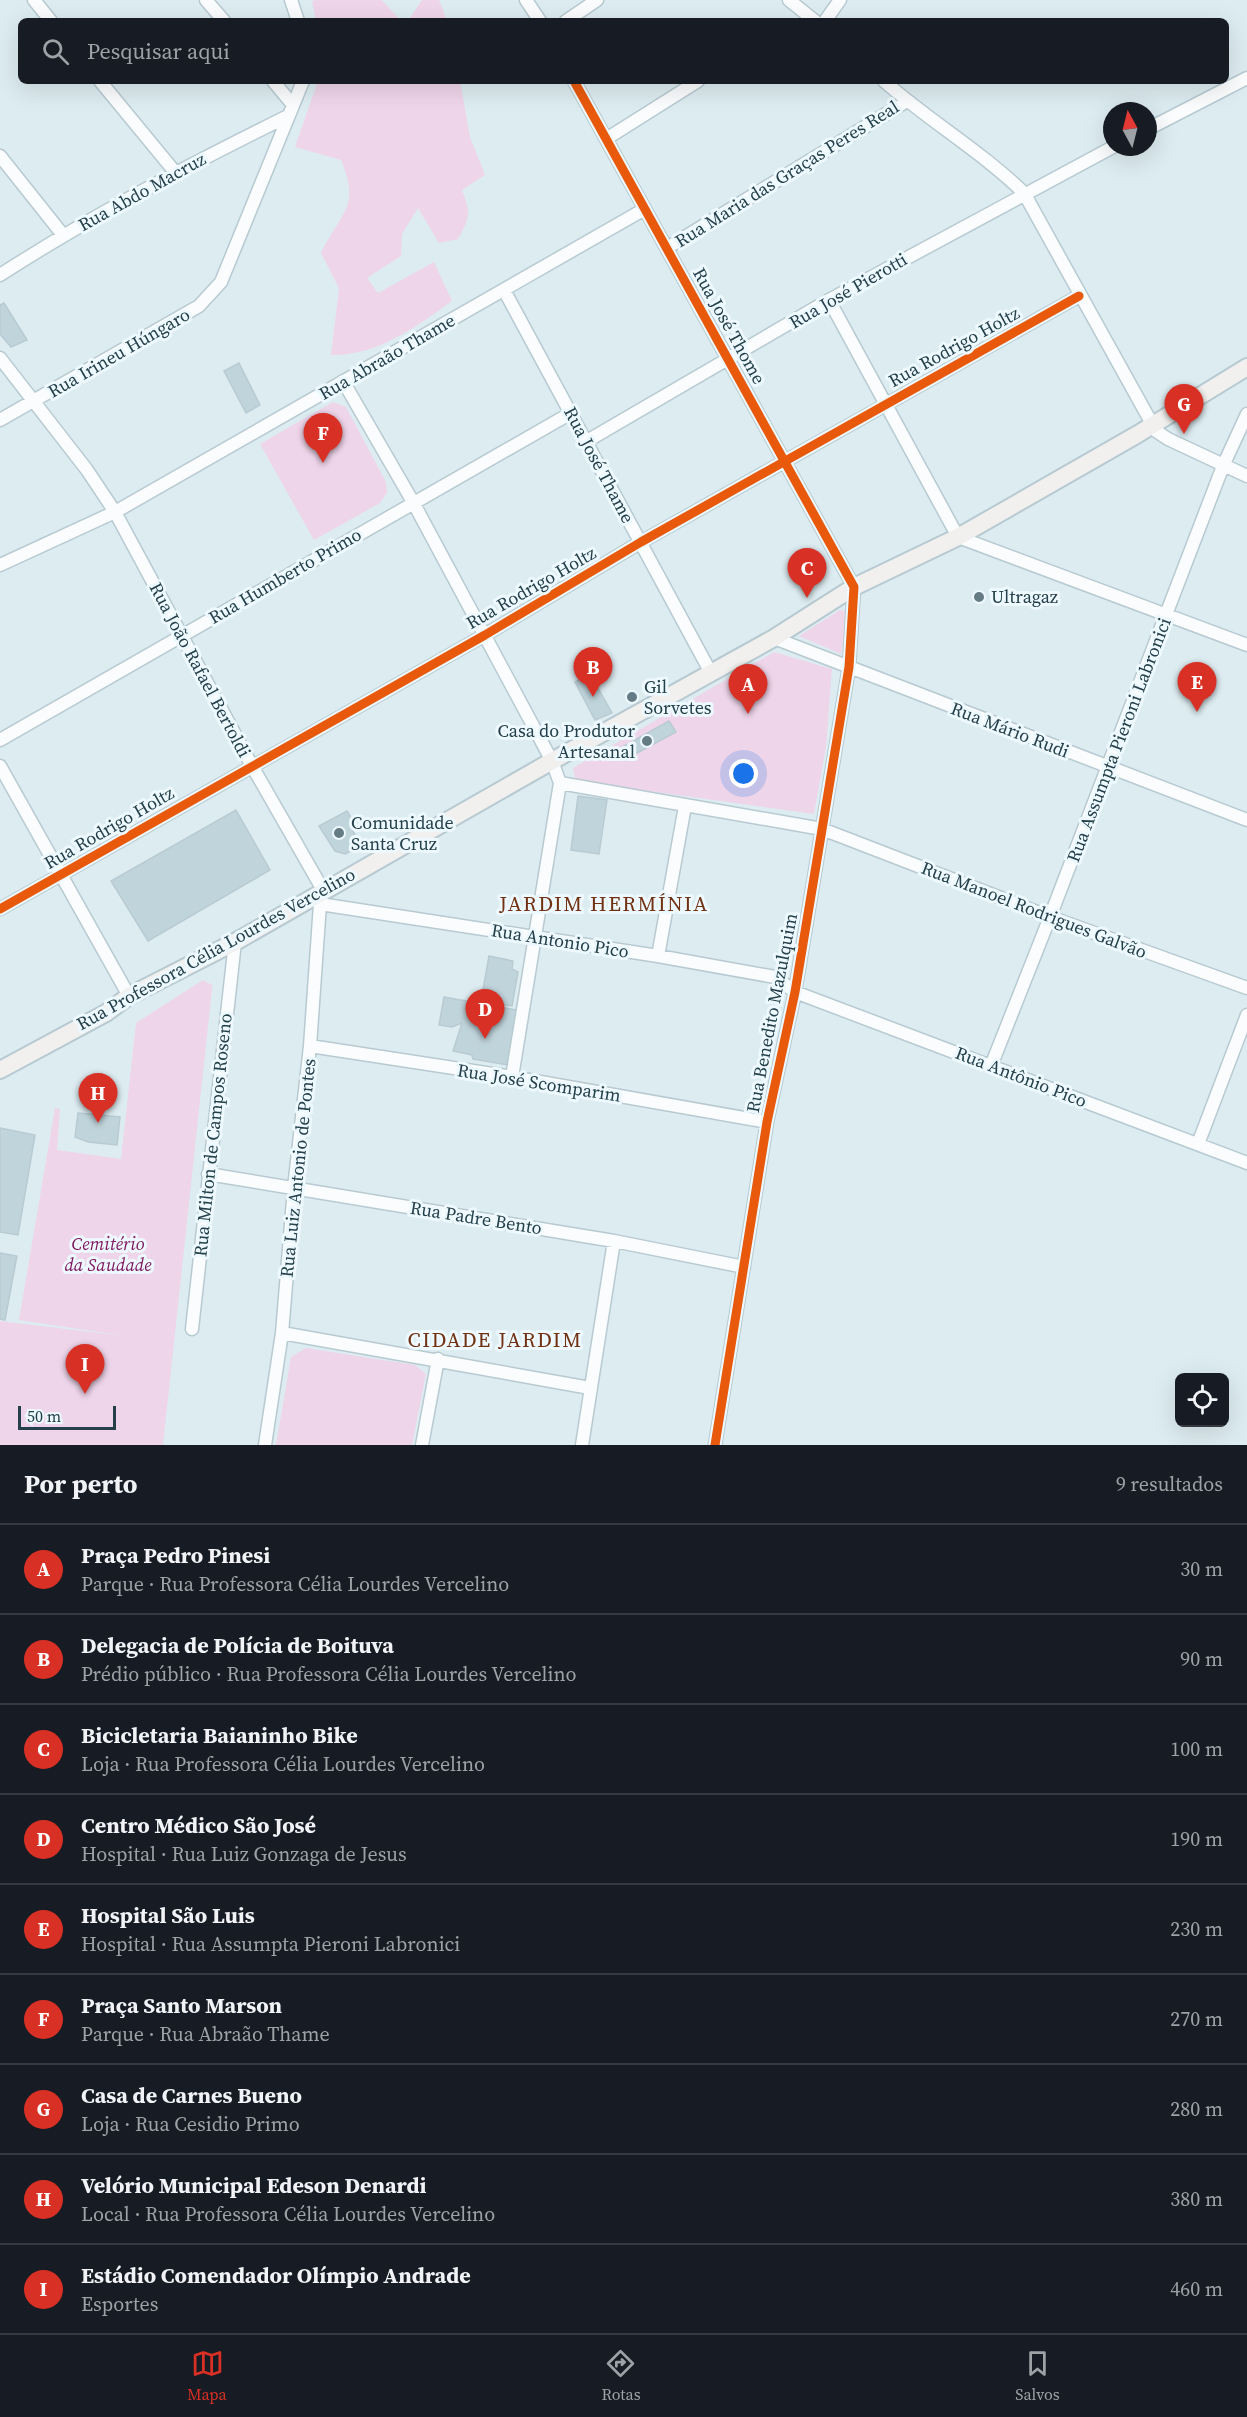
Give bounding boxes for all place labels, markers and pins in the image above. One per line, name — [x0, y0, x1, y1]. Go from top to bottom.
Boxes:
pin: G — [1164, 384, 1204, 434]
pin: F — [304, 414, 342, 463]
pin: C — [788, 548, 826, 598]
place label: Ultragaz — [991, 584, 1058, 609]
marker: Ultragaz — [972, 590, 986, 604]
pin: B — [574, 648, 612, 697]
pin: E — [1178, 662, 1216, 712]
pin: A — [728, 664, 768, 714]
place label: Gil Sorvetes — [644, 674, 712, 720]
marker: Gil Sorvetes — [625, 690, 639, 704]
place label: Casa do Produtor Artesanal — [497, 718, 635, 764]
marker: Casa do Produtor Artesanal — [640, 734, 654, 748]
place label: Comunidade Santa Cruz — [351, 810, 454, 856]
marker: Comunidade Santa Cruz — [332, 826, 346, 840]
pin: D — [466, 990, 504, 1039]
pin: H — [78, 1074, 118, 1123]
pin: I — [66, 1344, 104, 1394]

